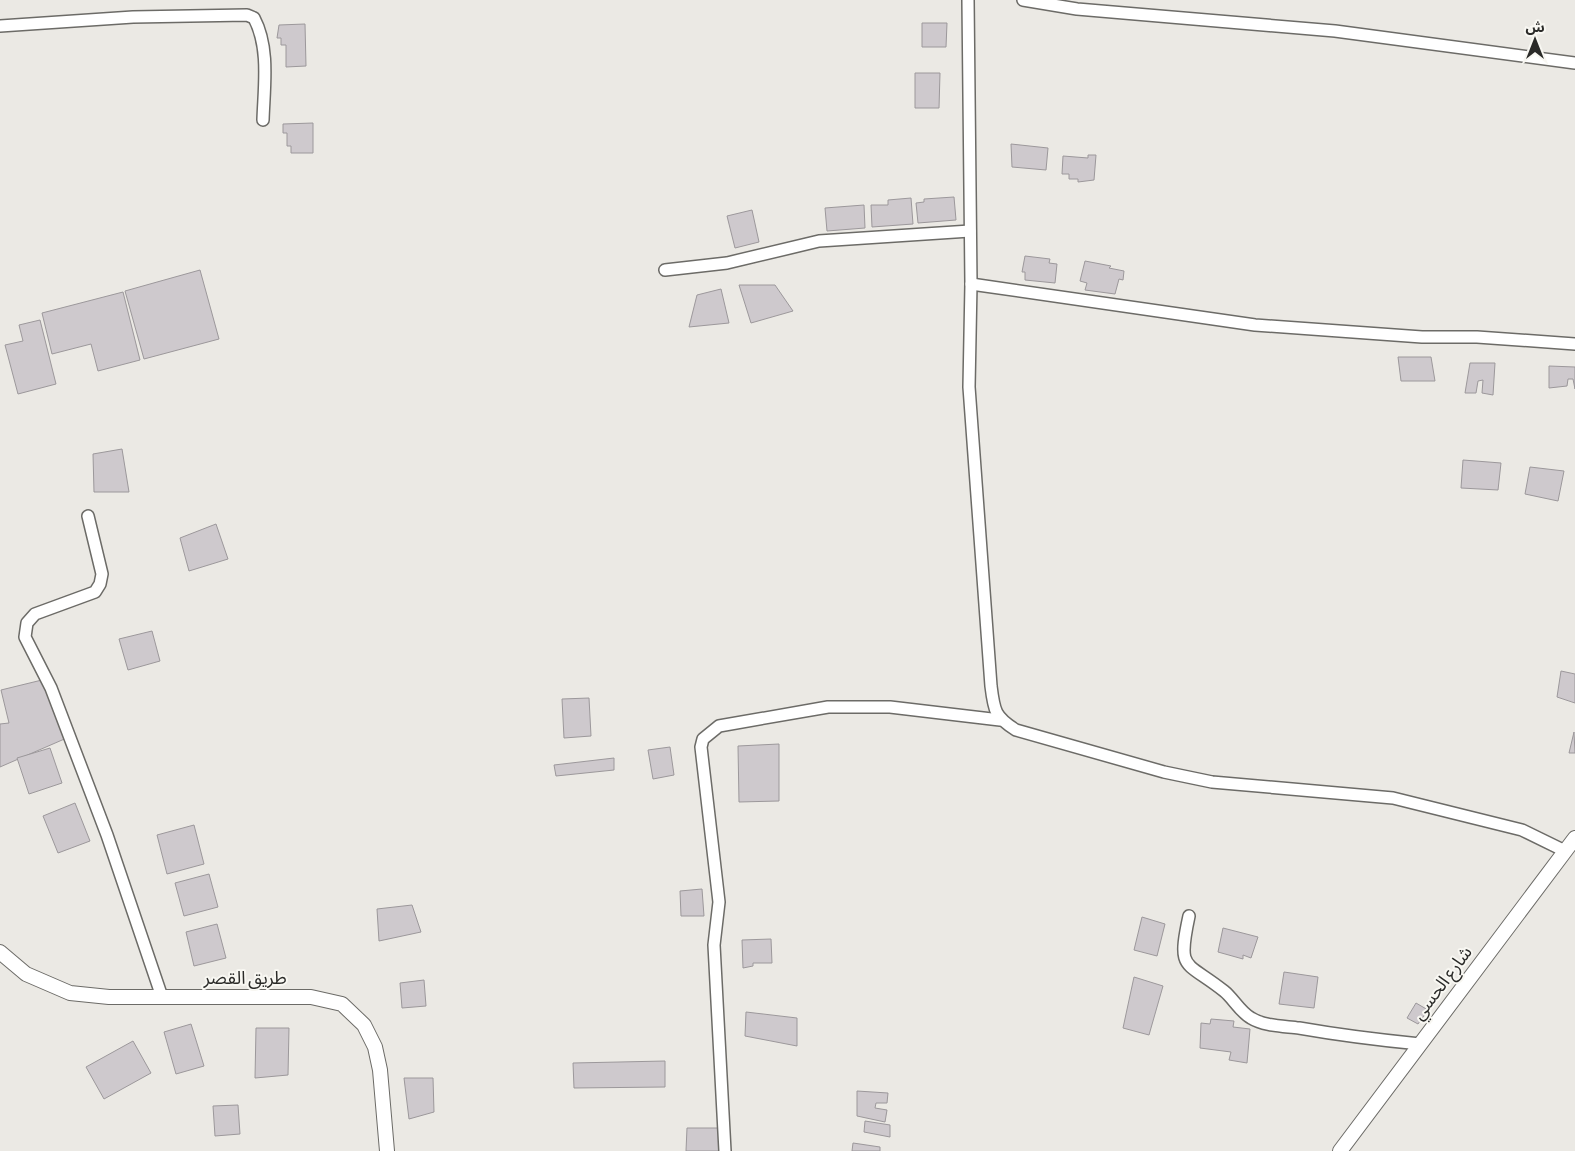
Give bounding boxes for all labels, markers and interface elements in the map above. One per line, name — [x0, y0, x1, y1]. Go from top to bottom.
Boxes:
north arrow — [1510, 15, 1560, 65]
text: ش — [1525, 19, 1545, 35]
street label: شارع الحسي — [1407, 942, 1479, 1026]
street label: طريق القصر — [202, 967, 287, 989]

